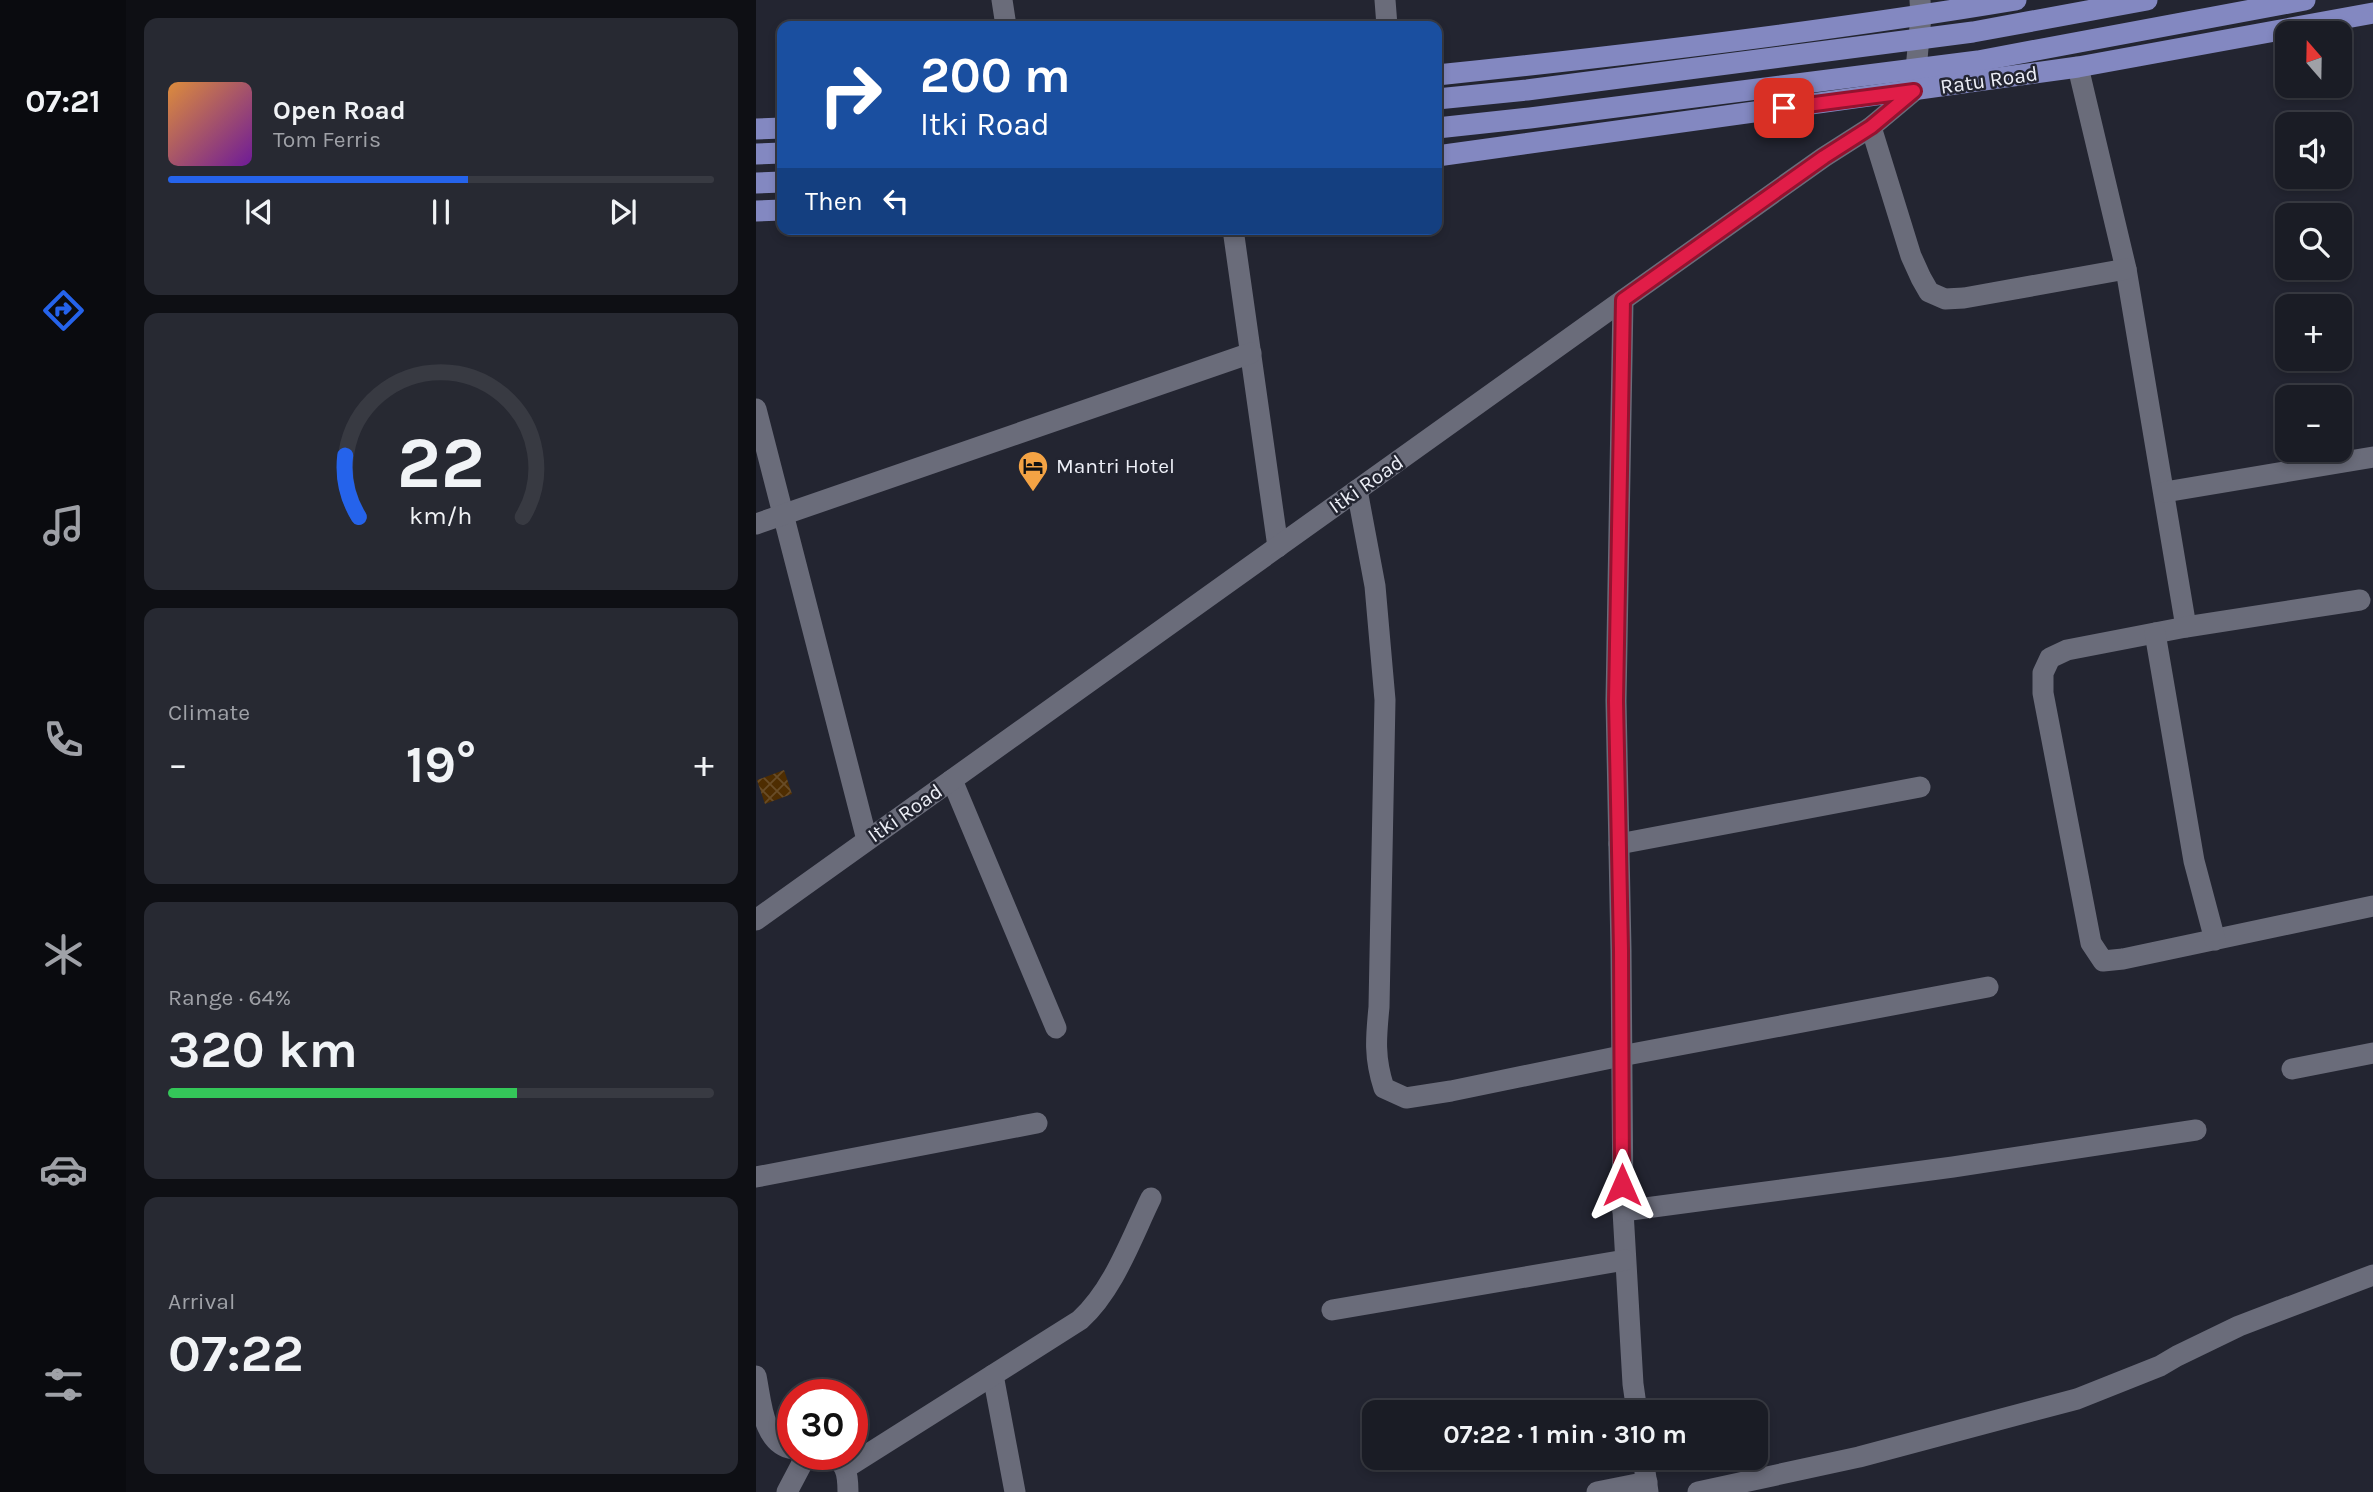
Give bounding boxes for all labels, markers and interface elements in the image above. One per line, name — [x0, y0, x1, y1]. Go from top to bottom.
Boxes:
north arrow — [2275, 21, 2352, 98]
map controls — [2275, 21, 2352, 462]
text: 200 m — [920, 47, 1071, 104]
icon: right — [805, 49, 896, 140]
street label: Ratu Road — [1939, 61, 2039, 99]
pin — [1754, 78, 1814, 138]
text: 07:21 — [25, 83, 101, 120]
icon: arrive — [1765, 89, 1803, 127]
text: Open Road — [273, 95, 406, 126]
text: Itki Road — [920, 106, 1050, 143]
button: sound — [2275, 112, 2352, 189]
text: Tom Ferris — [273, 126, 381, 153]
icon: left — [877, 182, 915, 220]
text: Then — [805, 186, 863, 217]
icon: previous — [240, 193, 278, 231]
icon: pause — [422, 193, 460, 231]
icon: next — [604, 193, 642, 231]
button: search — [2275, 203, 2352, 280]
icon: directions — [39, 286, 88, 335]
button: + — [2275, 294, 2352, 371]
button: − — [2275, 385, 2352, 462]
text: 22 — [397, 421, 485, 506]
hotel icon: Mantri Hotel — [1016, 449, 1050, 493]
street label: Itki Road — [1324, 450, 1408, 518]
place label: Mantri Hotel — [1056, 454, 1175, 478]
icon: music — [39, 501, 88, 550]
text: km/h — [409, 501, 473, 530]
text: Climate — [168, 699, 250, 726]
icon: phone — [39, 715, 88, 764]
text: 19° — [406, 734, 476, 795]
text: − — [168, 742, 188, 787]
text: + — [694, 742, 714, 787]
street label: Itki Road — [863, 779, 947, 847]
icon: climate — [39, 930, 88, 979]
text: Range · 64% — [168, 984, 291, 1011]
text: 320 km — [168, 1019, 358, 1080]
icon: car — [39, 1145, 88, 1194]
position arrow — [1585, 1148, 1659, 1222]
text: Arrival — [168, 1288, 235, 1315]
text: 07:22 — [168, 1323, 304, 1384]
icon: filters — [39, 1360, 88, 1409]
speed limit sign: 30 — [777, 1379, 868, 1470]
text: 07:22 · 1 min · 310 m — [1443, 1419, 1687, 1450]

